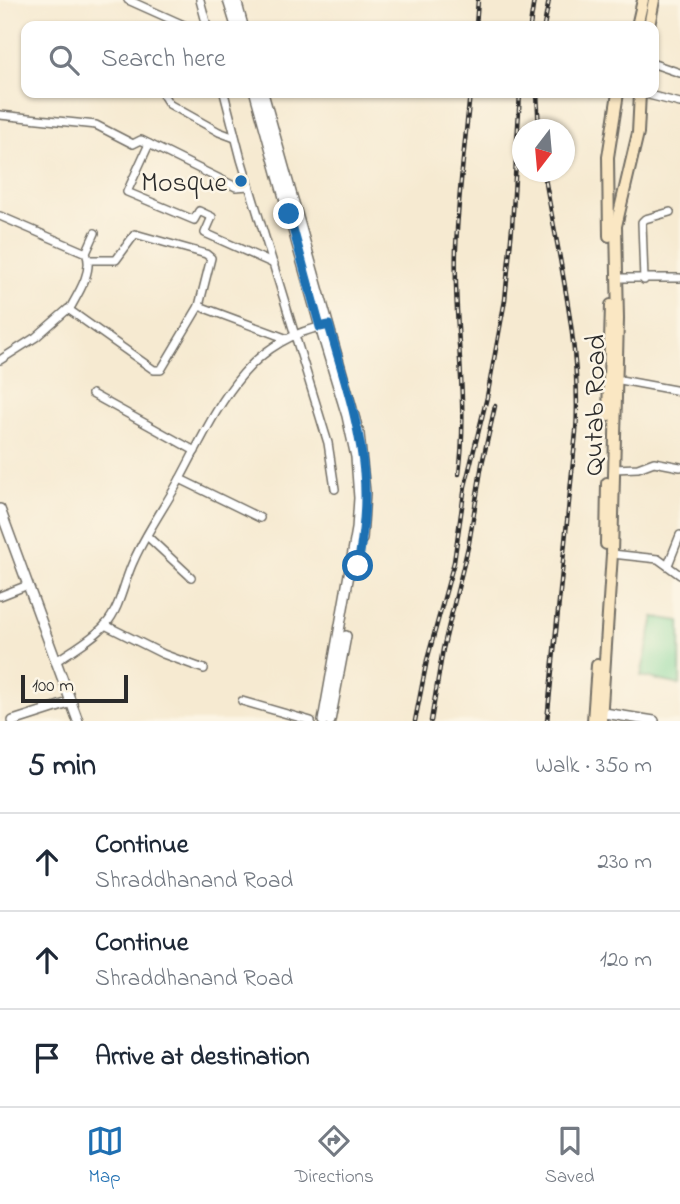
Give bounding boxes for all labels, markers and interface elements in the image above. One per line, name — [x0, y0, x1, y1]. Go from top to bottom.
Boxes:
search box — [21, 21, 659, 98]
icon: search — [45, 41, 83, 79]
text: Search here — [101, 41, 226, 79]
north arrow — [512, 119, 575, 182]
place label: Mosque — [141, 164, 227, 205]
marker: Mosque — [233, 173, 249, 189]
route end — [273, 198, 304, 229]
street label: Qutab Road — [575, 334, 618, 476]
route start — [342, 550, 373, 581]
scale bar — [21, 672, 128, 704]
text: 100 m — [32, 673, 74, 700]
text: 5 min — [28, 745, 96, 789]
text: Walk · 350 m — [535, 750, 652, 783]
text: Continue — [95, 827, 188, 865]
icon: ahead — [28, 843, 66, 881]
text: 230 m — [598, 846, 652, 879]
text: Shraddhanand Road — [95, 865, 293, 898]
text: Continue — [95, 925, 188, 963]
icon: ahead — [28, 941, 66, 979]
text: 120 m — [600, 944, 652, 977]
text: Shraddhanand Road — [95, 963, 293, 996]
icon: arrive — [28, 1039, 66, 1077]
text: Arrive at destination — [95, 1039, 310, 1077]
tab: Map — [86, 1122, 124, 1191]
tab: Directions — [295, 1122, 374, 1191]
tab: Saved — [545, 1122, 594, 1191]

